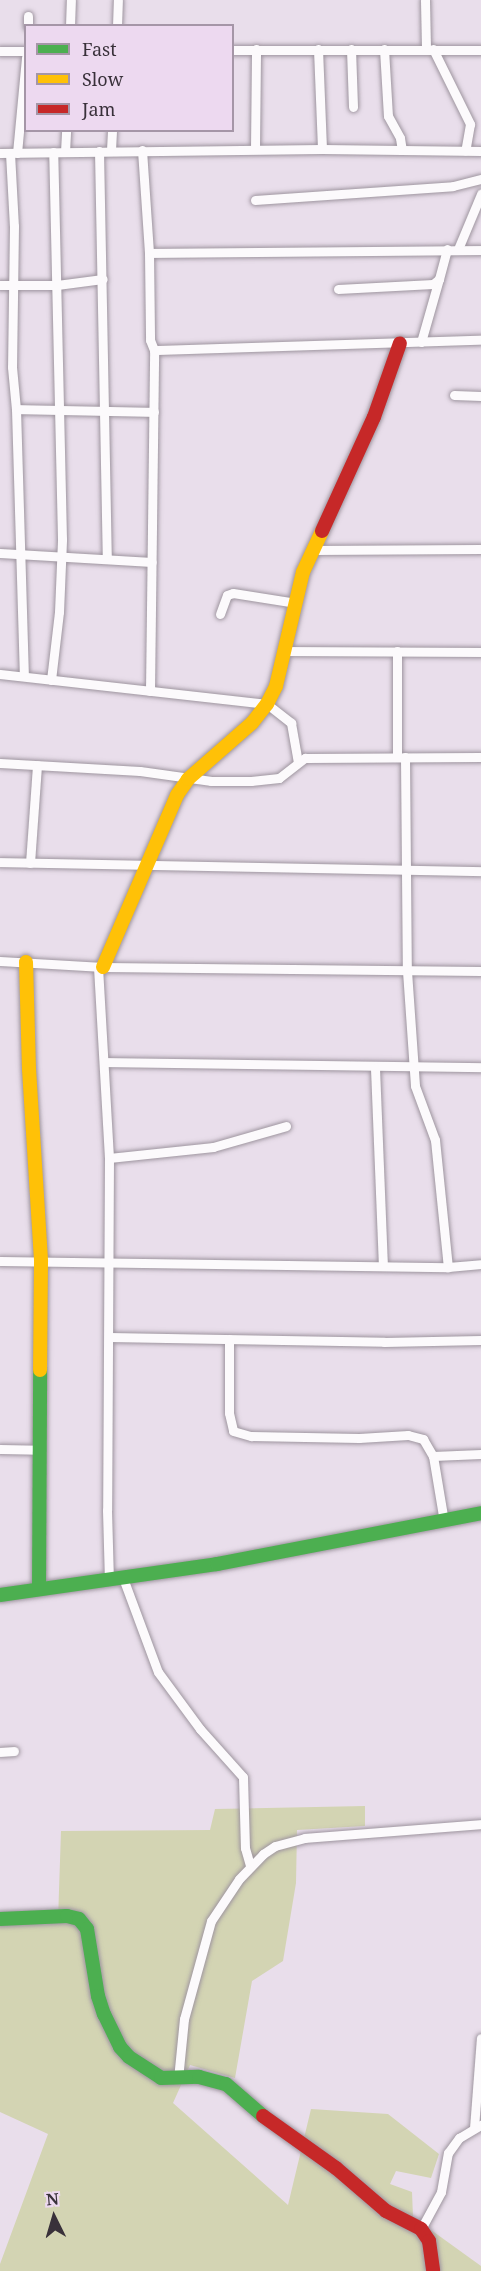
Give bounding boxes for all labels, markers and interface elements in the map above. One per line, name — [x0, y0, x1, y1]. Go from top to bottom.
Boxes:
legend — [24, 24, 234, 132]
text: Fast — [82, 37, 117, 61]
text: Slow — [82, 67, 123, 91]
text: Jam — [82, 97, 116, 121]
north arrow — [24, 2187, 84, 2247]
text: N — [45, 2188, 60, 2211]

